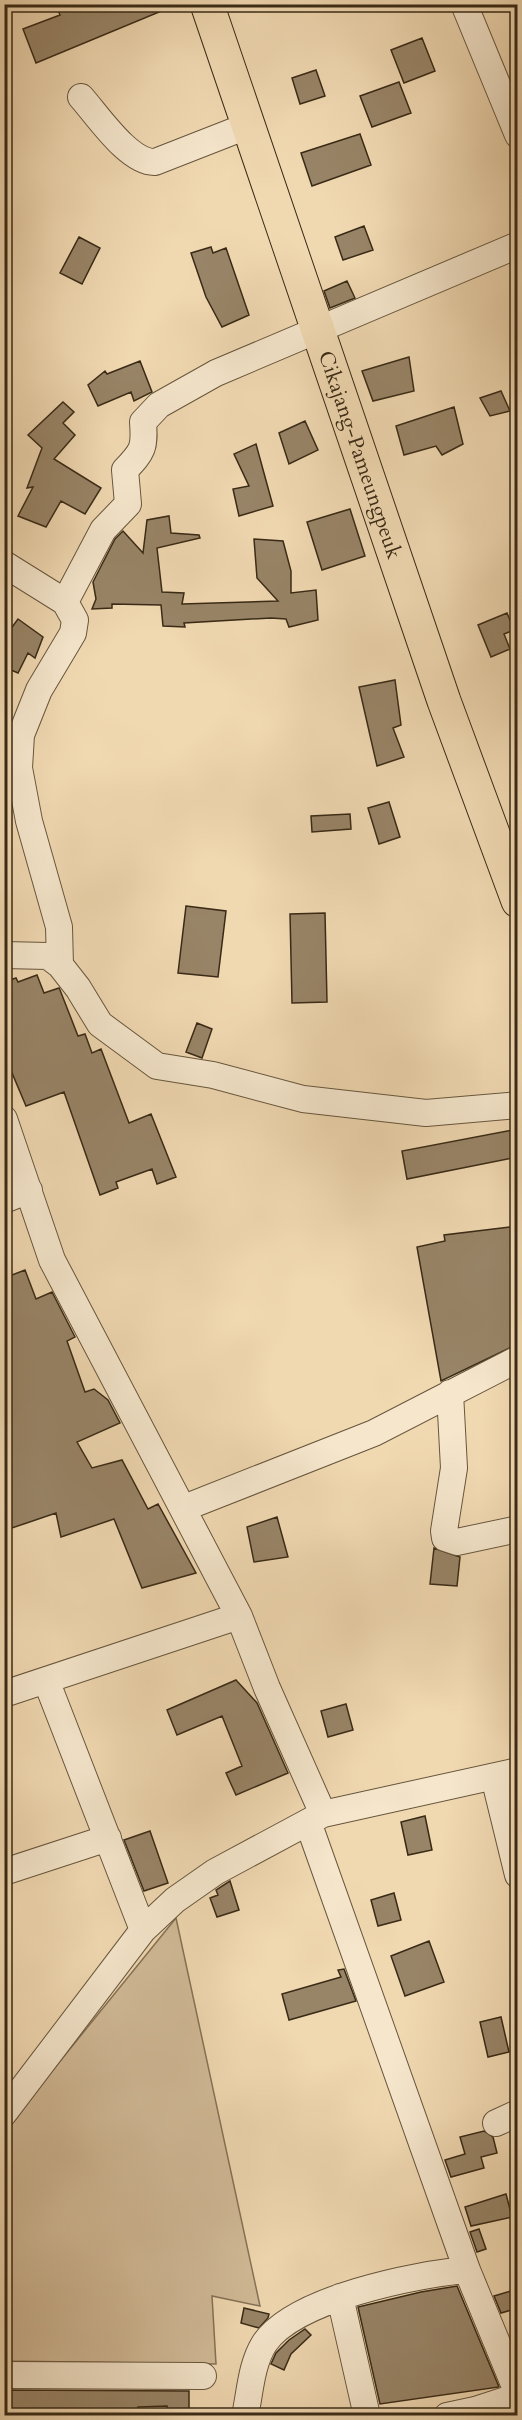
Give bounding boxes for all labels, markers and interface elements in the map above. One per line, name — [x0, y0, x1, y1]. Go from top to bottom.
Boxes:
street label: Cikajang-Pameungpeuk — [311, 347, 409, 563]

